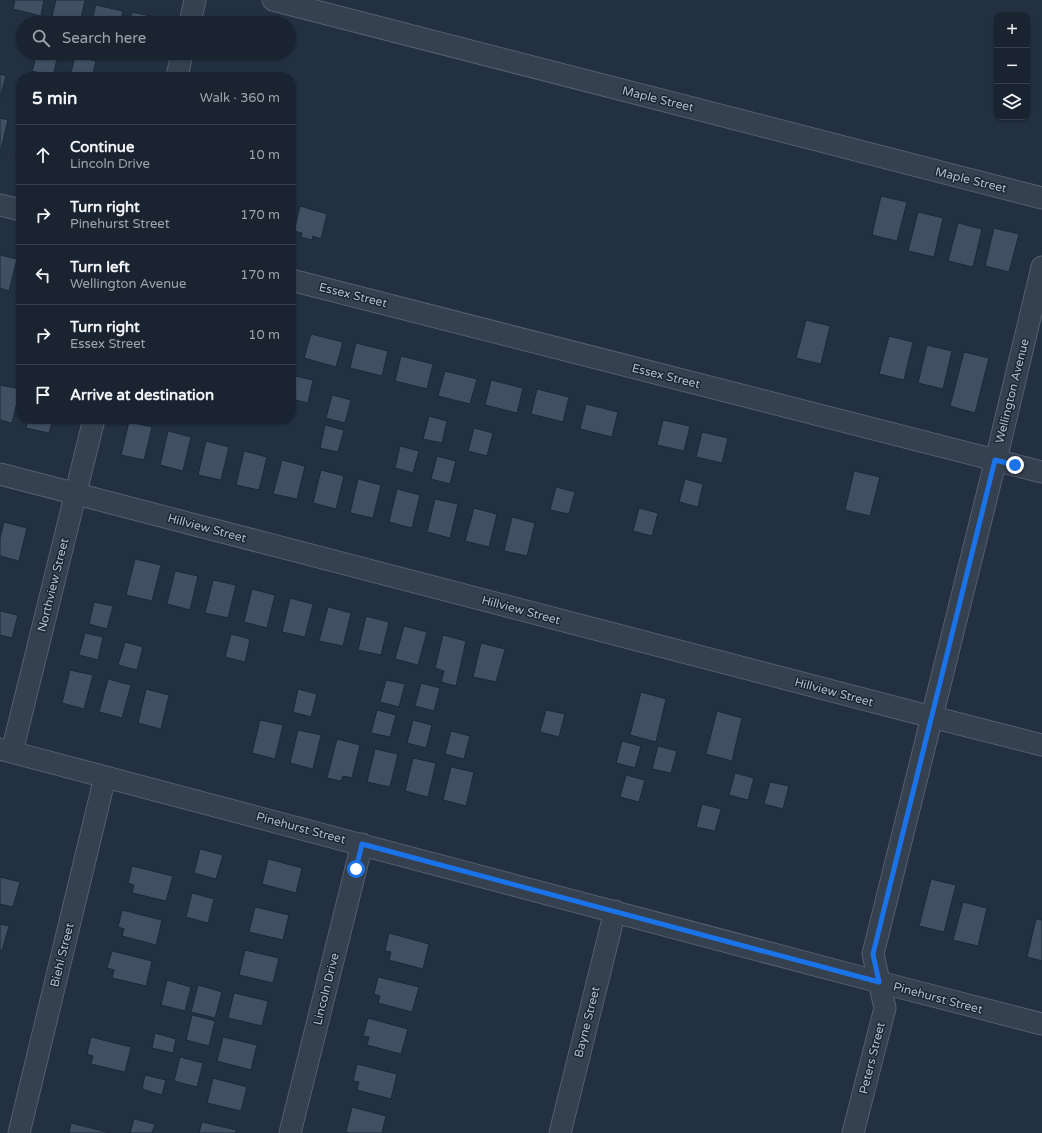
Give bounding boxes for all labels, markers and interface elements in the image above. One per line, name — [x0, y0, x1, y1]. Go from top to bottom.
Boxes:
map controls — [994, 12, 1030, 120]
button: + — [994, 12, 1030, 48]
search box — [16, 16, 296, 60]
icon: search — [30, 27, 52, 49]
text: Search here — [62, 29, 146, 47]
button: − — [994, 48, 1030, 84]
street label: Maple Street — [621, 83, 696, 115]
button: layers — [994, 84, 1030, 120]
text: 5 min — [32, 88, 77, 109]
text: Walk · 360 m — [200, 90, 280, 106]
text: Continue — [70, 138, 134, 156]
icon: ahead — [32, 144, 54, 166]
text: 10 m — [248, 147, 280, 163]
text: Lincoln Drive — [70, 156, 150, 172]
street label: Maple Street — [934, 164, 1009, 196]
text: Turn right — [70, 198, 140, 216]
icon: right — [32, 204, 54, 226]
text: 170 m — [240, 207, 280, 223]
text: Pinehurst Street — [70, 216, 170, 232]
text: Turn left — [70, 258, 130, 276]
icon: left — [32, 264, 54, 286]
text: 170 m — [240, 267, 280, 283]
text: Wellington Avenue — [70, 276, 186, 292]
street label: Essex Street — [317, 280, 389, 310]
text: Turn right — [70, 318, 140, 336]
icon: right — [32, 324, 54, 346]
text: 10 m — [248, 327, 280, 343]
text: Essex Street — [70, 336, 146, 352]
street label: Wellington Avenue — [992, 337, 1032, 445]
street label: Essex Street — [630, 361, 702, 391]
icon: arrive — [32, 384, 54, 406]
text: Arrive at destination — [70, 386, 214, 404]
route end — [1006, 456, 1024, 474]
street label: Hillview Street — [166, 511, 248, 545]
street label: Northview Street — [35, 536, 72, 633]
street label: Hillview Street — [480, 593, 562, 627]
street label: Hillview Street — [793, 675, 875, 709]
street label: Pinehurst Street — [255, 809, 348, 847]
route start — [347, 860, 365, 878]
street label: Biehl Street — [47, 921, 77, 989]
street label: Lincoln Drive — [310, 951, 342, 1027]
street label: Pinehurst Street — [892, 979, 985, 1017]
street label: Bayne Street — [571, 985, 603, 1059]
street label: Peters Street — [856, 1020, 888, 1095]

